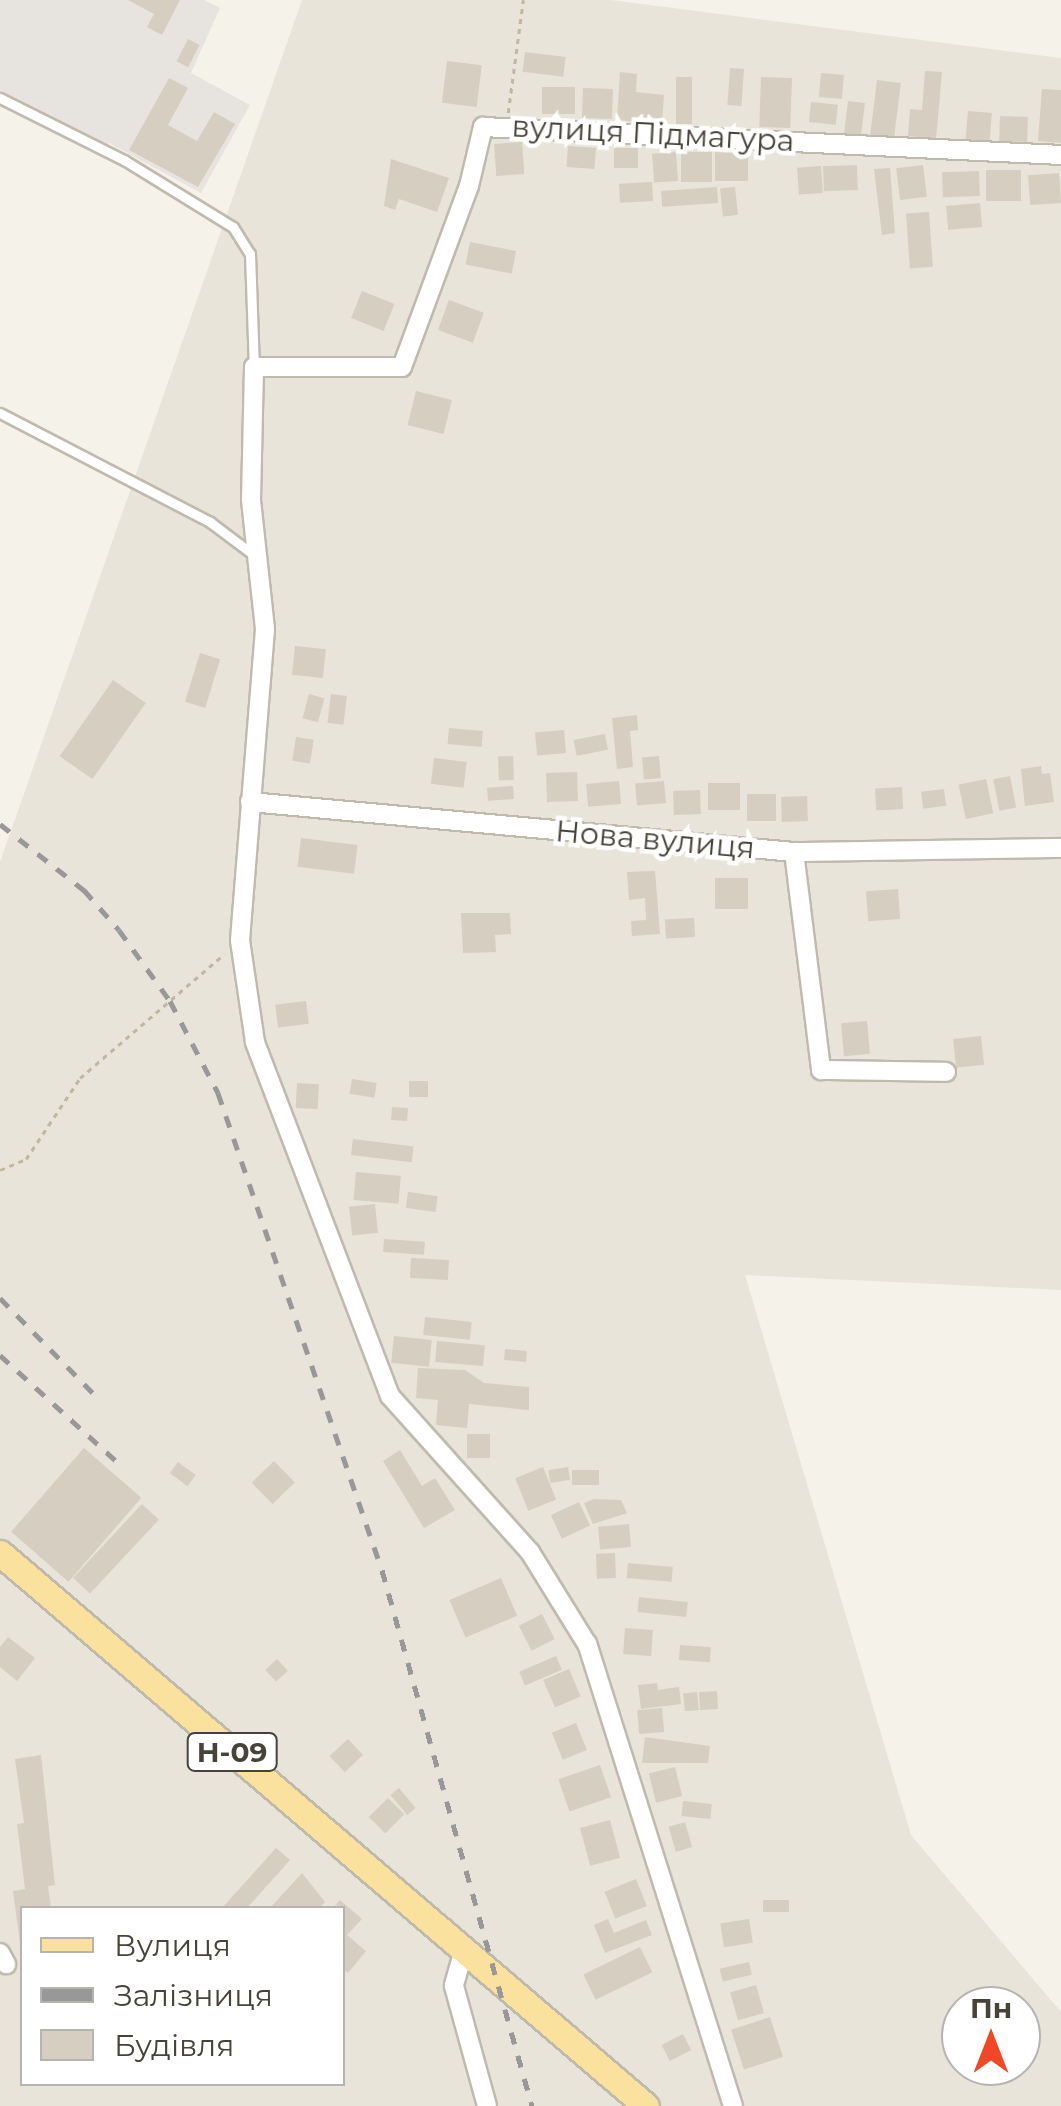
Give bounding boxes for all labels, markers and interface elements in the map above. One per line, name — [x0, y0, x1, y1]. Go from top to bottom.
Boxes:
street label: вулиця Підмагура — [511, 109, 795, 159]
street label: Нова вулиця — [554, 813, 756, 867]
road number: Н-09 — [184, 1729, 280, 1775]
legend — [20, 1906, 345, 2086]
text: Вулиця — [114, 1927, 231, 1964]
text: Залізниця — [114, 1977, 273, 2014]
north arrow — [941, 1986, 1041, 2086]
text: Пн — [970, 1991, 1012, 2025]
text: Будівля — [114, 2027, 234, 2064]

